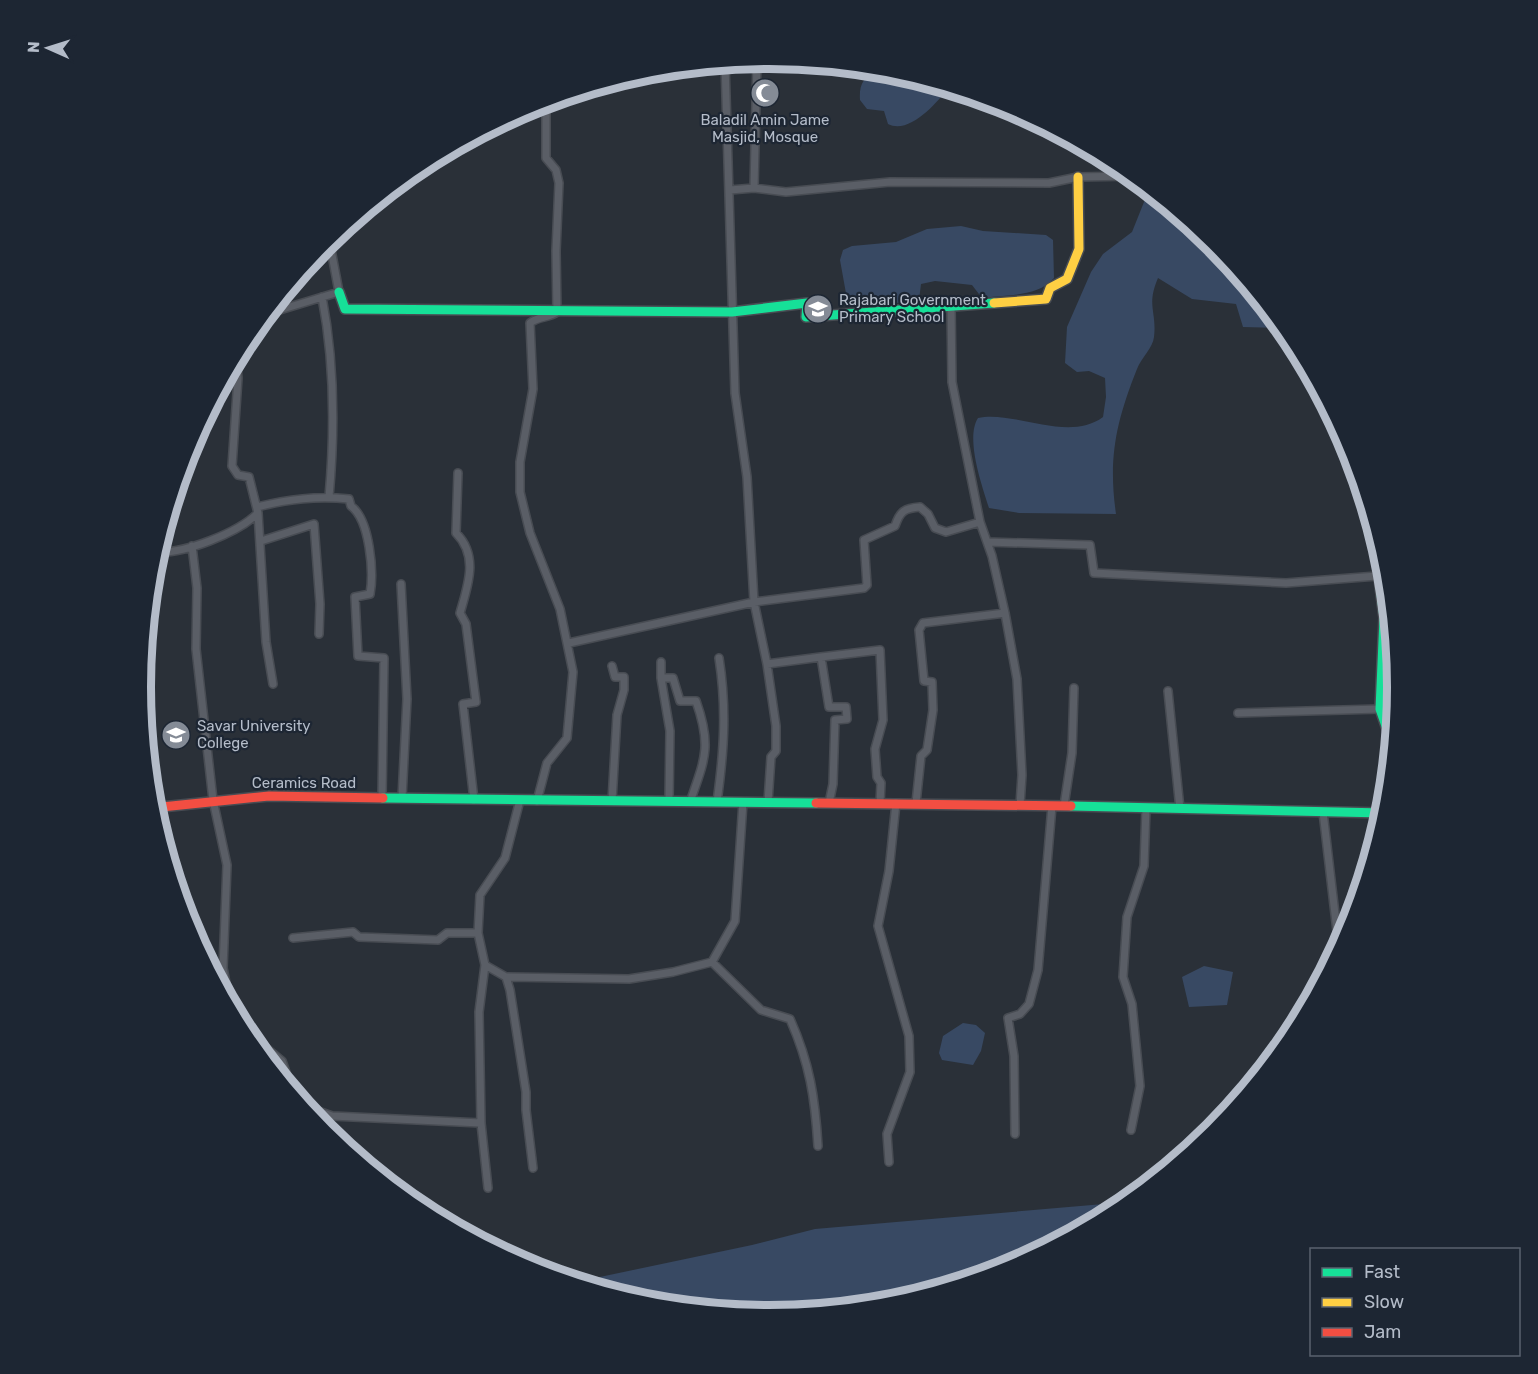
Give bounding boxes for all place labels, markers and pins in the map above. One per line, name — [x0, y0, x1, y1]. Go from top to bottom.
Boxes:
mosque icon: Baladil Amin Jame Masjid, Mosque — [749, 77, 781, 109]
place label: Baladil Amin Jame Masjid, Mosque — [701, 111, 829, 146]
place label: Rajabari Government Primary School — [839, 291, 986, 326]
school or university icon: Rajabari Government Primary School — [802, 293, 834, 325]
place label: Savar University College — [197, 717, 311, 752]
school or university icon: Savar University College — [160, 719, 192, 751]

